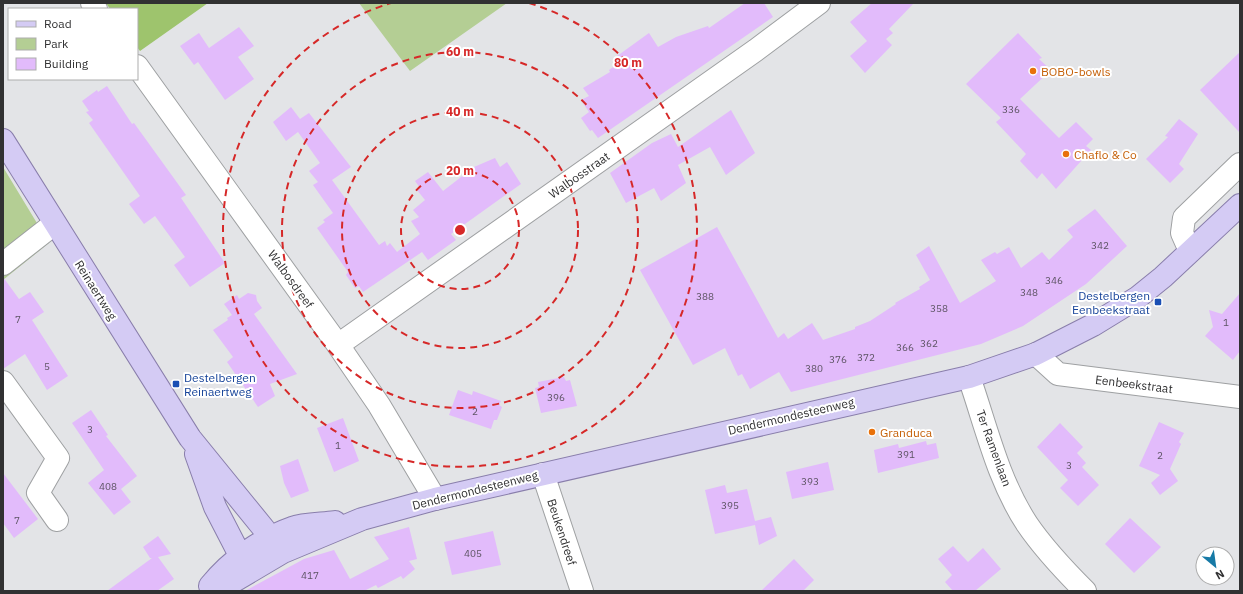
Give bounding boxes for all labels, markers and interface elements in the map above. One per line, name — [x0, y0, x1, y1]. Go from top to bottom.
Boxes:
legend — [8, 8, 138, 80]
text: Road — [44, 16, 72, 31]
text: Park — [44, 36, 69, 51]
text: 60 m — [446, 44, 474, 59]
text: 80 m — [614, 55, 642, 70]
text: Building — [44, 56, 89, 71]
place label: BOBO-bowls — [1041, 64, 1111, 79]
marker: BOBO-bowls — [1028, 66, 1038, 76]
house number: 336 — [1002, 103, 1020, 116]
text: 40 m — [446, 104, 474, 119]
place label: Chaflo & Co — [1074, 147, 1137, 162]
street label: Walbosstraat — [546, 148, 612, 202]
marker: Chaflo & Co — [1061, 149, 1071, 159]
text: 20 m — [446, 163, 474, 178]
centre of rings — [453, 223, 467, 237]
house number: 342 — [1091, 239, 1109, 252]
street label: Walbosdreef — [265, 247, 317, 311]
street label: Reinaertweg — [72, 257, 121, 323]
house number: 346 — [1045, 274, 1063, 287]
house number: 348 — [1020, 286, 1038, 299]
place label: Destelbergen Eenbeekstraat — [1072, 288, 1150, 317]
house number: 388 — [696, 290, 714, 303]
marker: Destelbergen Eenbeekstraat — [1153, 297, 1163, 307]
house number: 358 — [930, 302, 948, 315]
house number: 7 — [15, 313, 21, 326]
house number: 1 — [1223, 316, 1229, 329]
house number: 362 — [920, 337, 938, 350]
house number: 366 — [896, 341, 914, 354]
house number: 372 — [857, 351, 875, 364]
house number: 376 — [829, 353, 847, 366]
house number: 5 — [44, 360, 50, 373]
house number: 380 — [805, 362, 823, 375]
place label: Destelbergen Reinaertweg — [184, 370, 256, 399]
street label: Eenbeekstraat — [1094, 372, 1174, 396]
marker: Destelbergen Reinaertweg — [171, 379, 181, 389]
house number: 396 — [547, 391, 565, 404]
street label: Dendermondesteenweg — [727, 394, 856, 438]
house number: 2 — [472, 405, 478, 418]
street label: Ter Ramenlaan — [973, 408, 1015, 488]
house number: 3 — [87, 423, 93, 436]
place label: Granduca — [880, 425, 933, 440]
marker: Granduca — [867, 427, 877, 437]
house number: 1 — [335, 439, 341, 452]
house number: 391 — [897, 448, 915, 461]
house number: 2 — [1157, 449, 1163, 462]
house number: 3 — [1066, 459, 1072, 472]
street label: Dendermondesteenweg — [411, 467, 540, 513]
house number: 393 — [801, 475, 819, 488]
house number: 408 — [99, 480, 117, 493]
street label: Beukendreef — [544, 497, 580, 567]
house number: 395 — [721, 499, 739, 512]
house number: 7 — [14, 514, 20, 527]
north arrow — [1195, 546, 1235, 586]
house number: 405 — [464, 547, 482, 560]
text: N — [1213, 567, 1227, 583]
house number: 417 — [301, 569, 319, 582]

